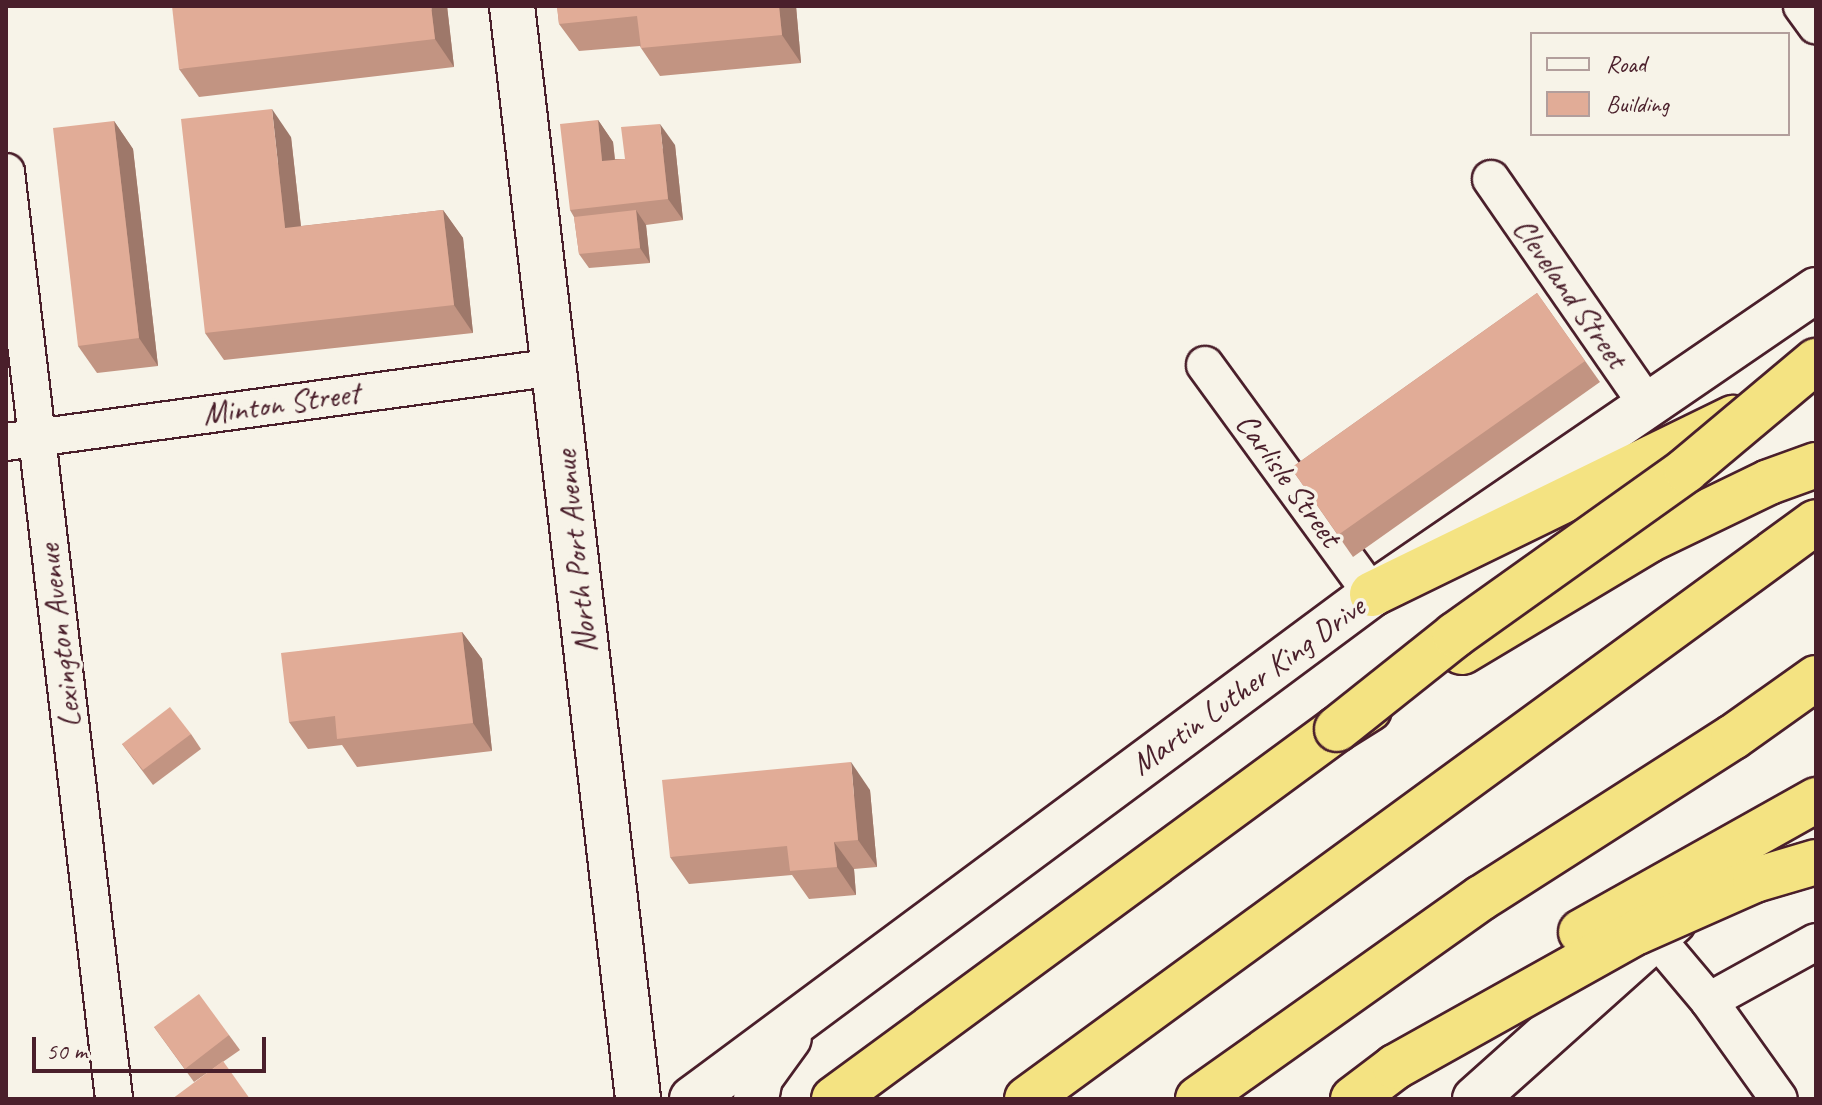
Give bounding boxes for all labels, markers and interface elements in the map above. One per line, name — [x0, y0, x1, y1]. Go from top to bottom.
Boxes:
legend — [1530, 32, 1790, 136]
text: Road — [1606, 49, 1646, 79]
text: Building — [1606, 89, 1669, 119]
street label: Cleveland Street — [1504, 210, 1636, 376]
street label: Minton Street — [200, 374, 362, 434]
street label: Carlisle Street — [1227, 406, 1349, 554]
street label: North Port Avenue — [546, 449, 606, 655]
street label: Lexington Avenue — [30, 542, 90, 730]
street label: Martin Luther King Drive — [1124, 588, 1372, 784]
scale bar — [36, 1021, 270, 1071]
text: 50 m — [46, 1036, 87, 1066]

